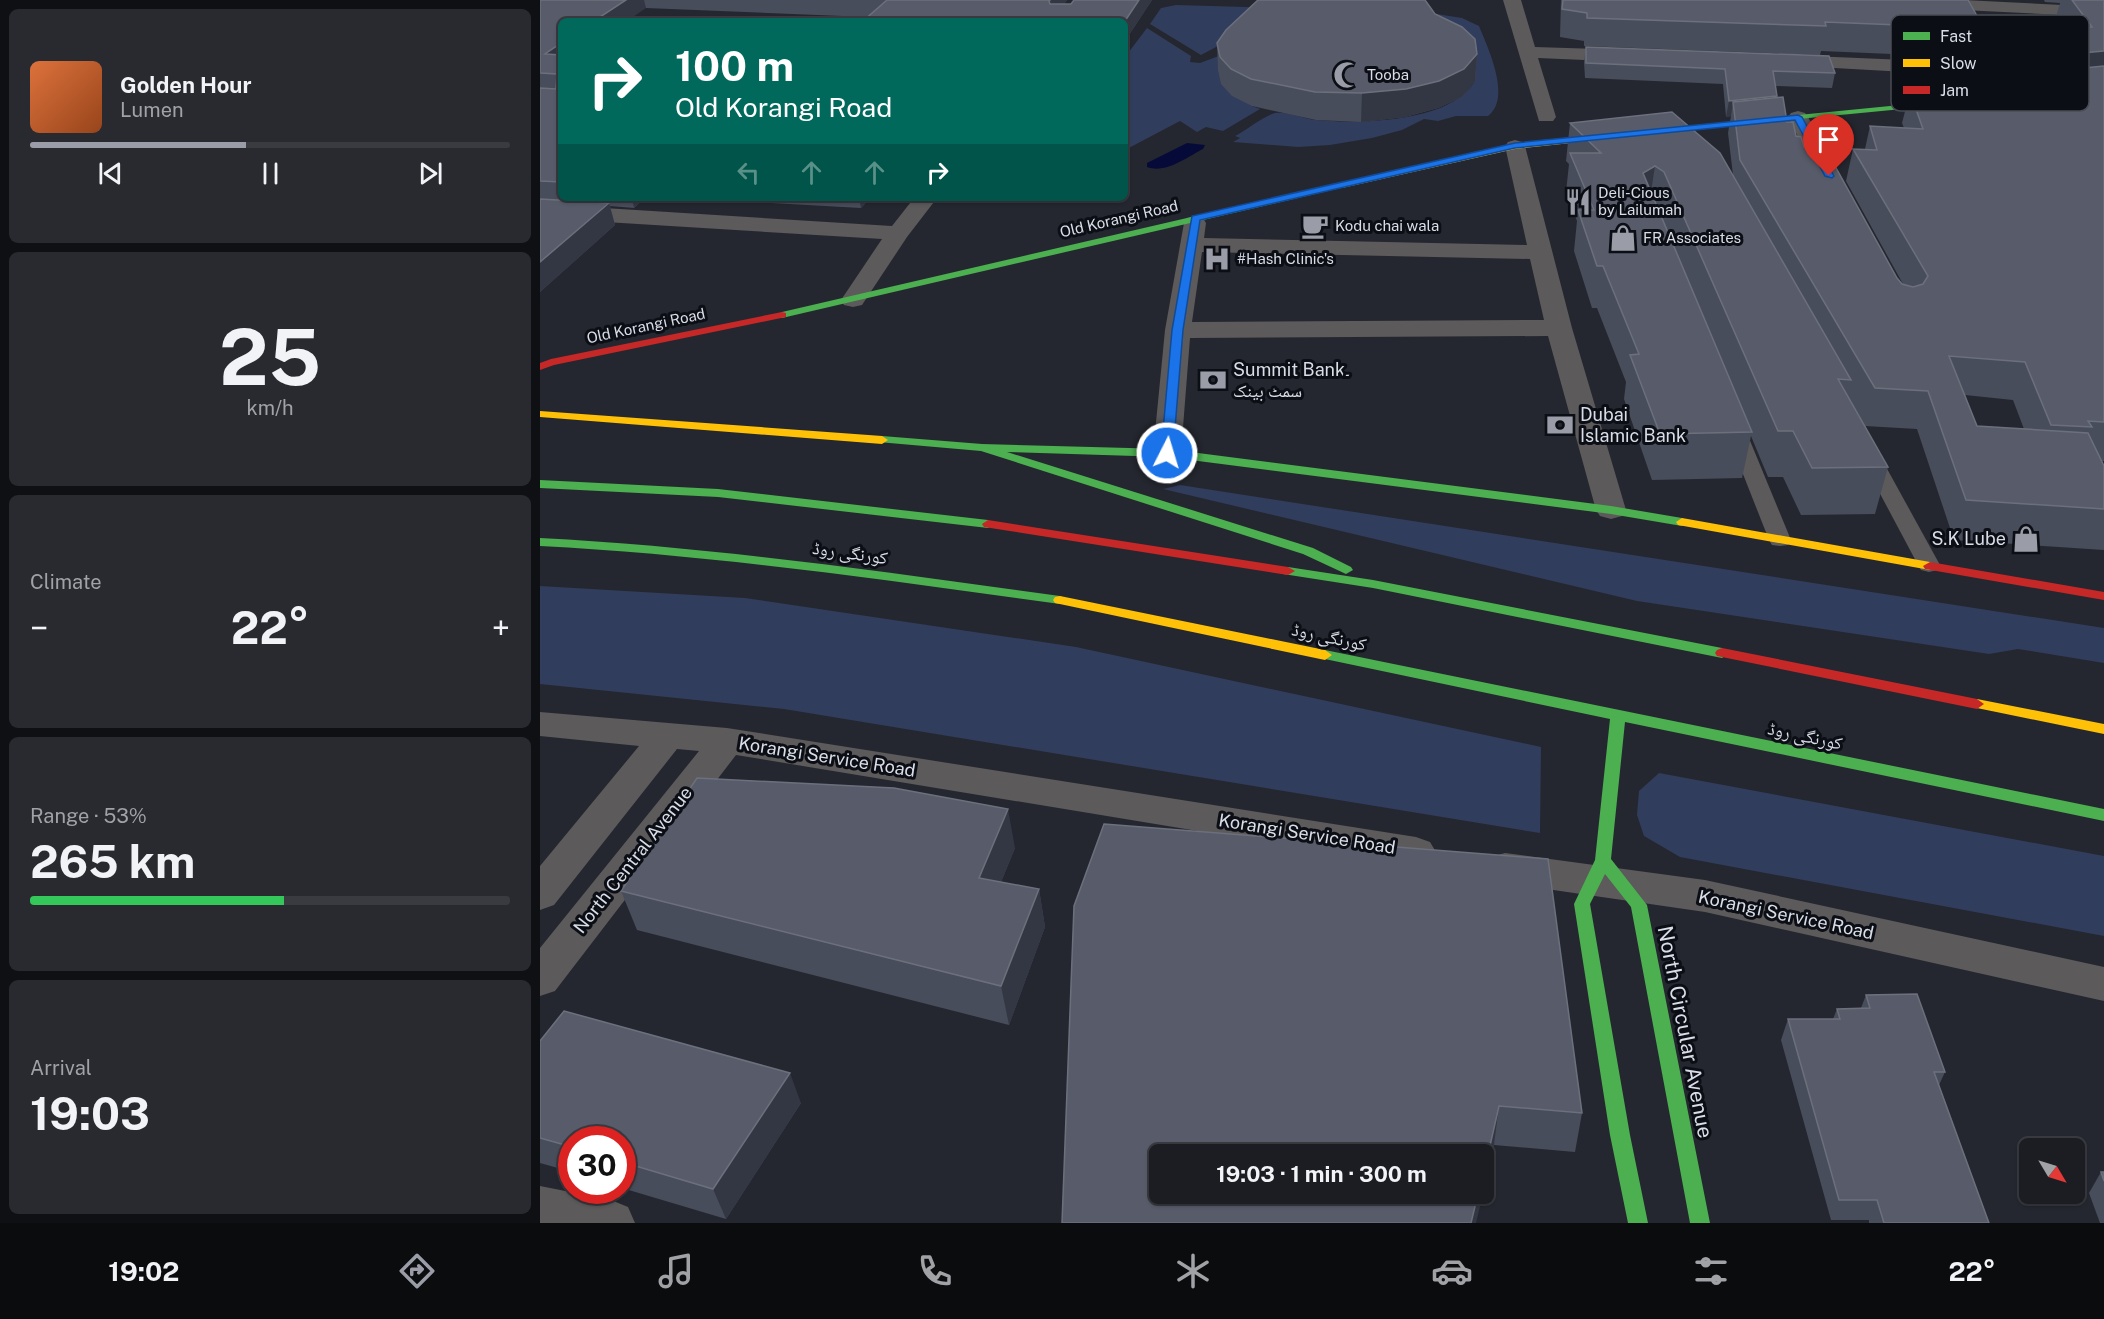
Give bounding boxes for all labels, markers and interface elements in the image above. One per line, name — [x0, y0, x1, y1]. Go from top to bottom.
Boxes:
legend — [1891, 15, 2089, 111]
text: Fast — [1940, 27, 1972, 46]
text: 100 m — [675, 41, 794, 90]
icon: right — [576, 42, 654, 120]
text: Slow — [1940, 54, 1977, 73]
mosque icon: Tooba — [1332, 60, 1362, 90]
place label: Tooba — [1367, 66, 1409, 83]
text: Golden Hour — [120, 72, 251, 98]
text: Jam — [1940, 81, 1969, 100]
text: Old Korangi Road — [675, 91, 892, 123]
text: Lumen — [120, 98, 184, 122]
pin — [1803, 114, 1854, 176]
icon: arrive — [1812, 123, 1845, 156]
icon: left — [732, 156, 765, 189]
icon: ahead — [795, 156, 828, 189]
icon: ahead — [858, 156, 891, 189]
icon: right — [921, 156, 954, 189]
icon: previous — [94, 157, 127, 190]
icon: pause — [254, 157, 287, 190]
icon: next — [414, 157, 447, 190]
place label: Deli-Cious by Lailumah — [1598, 184, 1682, 218]
restaurant icon: Deli-Cious by Lailumah — [1563, 187, 1593, 217]
street label: Old Korangi Road — [1058, 197, 1180, 240]
cafe icon: Kodu chai wala — [1300, 211, 1330, 241]
place label: Kodu chai wala — [1335, 217, 1439, 234]
shop icon: FR Associates — [1608, 223, 1638, 253]
place label: FR Associates — [1643, 229, 1741, 246]
hospital icon: #Hash Clinic's — [1202, 244, 1232, 274]
place label: #Hash Clinic's — [1237, 250, 1334, 267]
street label: Old Korangi Road — [585, 305, 707, 346]
text: 25 — [219, 311, 321, 403]
place label: Summit Bank۔ سمٹ بینک — [1233, 359, 1350, 402]
bank icon: Summit Bank۔ سمٹ بینک — [1198, 365, 1228, 395]
text: km/h — [246, 396, 294, 420]
place label: Dubai Islamic Bank — [1580, 404, 1686, 446]
bank icon: Dubai Islamic Bank — [1545, 410, 1575, 440]
position arrow — [1135, 421, 1199, 485]
shop icon: S.K Lube — [2011, 524, 2041, 554]
place label: S.K Lube — [1932, 528, 2006, 549]
street label: کورنگی روڈ — [811, 537, 889, 569]
text: Climate — [30, 570, 102, 594]
text: 22° — [231, 601, 309, 654]
text: − — [30, 609, 48, 647]
text: + — [492, 609, 510, 647]
street label: کورنگی روڈ — [1290, 618, 1369, 656]
street label: کورنگی روڈ — [1766, 717, 1845, 755]
street label: Korangi Service Road — [737, 732, 917, 781]
street label: North Central Avenue — [569, 782, 696, 937]
text: Range · 53% — [30, 804, 147, 828]
street label: Korangi Service Road — [1217, 809, 1397, 858]
text: 265 km — [30, 835, 195, 888]
street label: Korangi Service Road — [1696, 886, 1876, 943]
street label: North Circular Avenue — [1653, 924, 1718, 1140]
text: Arrival — [30, 1056, 92, 1080]
text: 19:03 — [30, 1087, 150, 1140]
speed limit sign: 30 — [558, 1126, 636, 1204]
north arrow — [2019, 1138, 2085, 1204]
map controls — [2019, 1138, 2085, 1204]
text: 19:03 · 1 min · 300 m — [1216, 1161, 1427, 1187]
icon: directions — [396, 1250, 438, 1292]
icon: music — [655, 1250, 697, 1292]
icon: phone — [914, 1250, 956, 1292]
icon: climate — [1172, 1250, 1214, 1292]
icon: car — [1431, 1250, 1473, 1292]
icon: filters — [1690, 1250, 1732, 1292]
text: 19:02 — [108, 1255, 180, 1287]
text: 22° — [1948, 1255, 1996, 1287]

